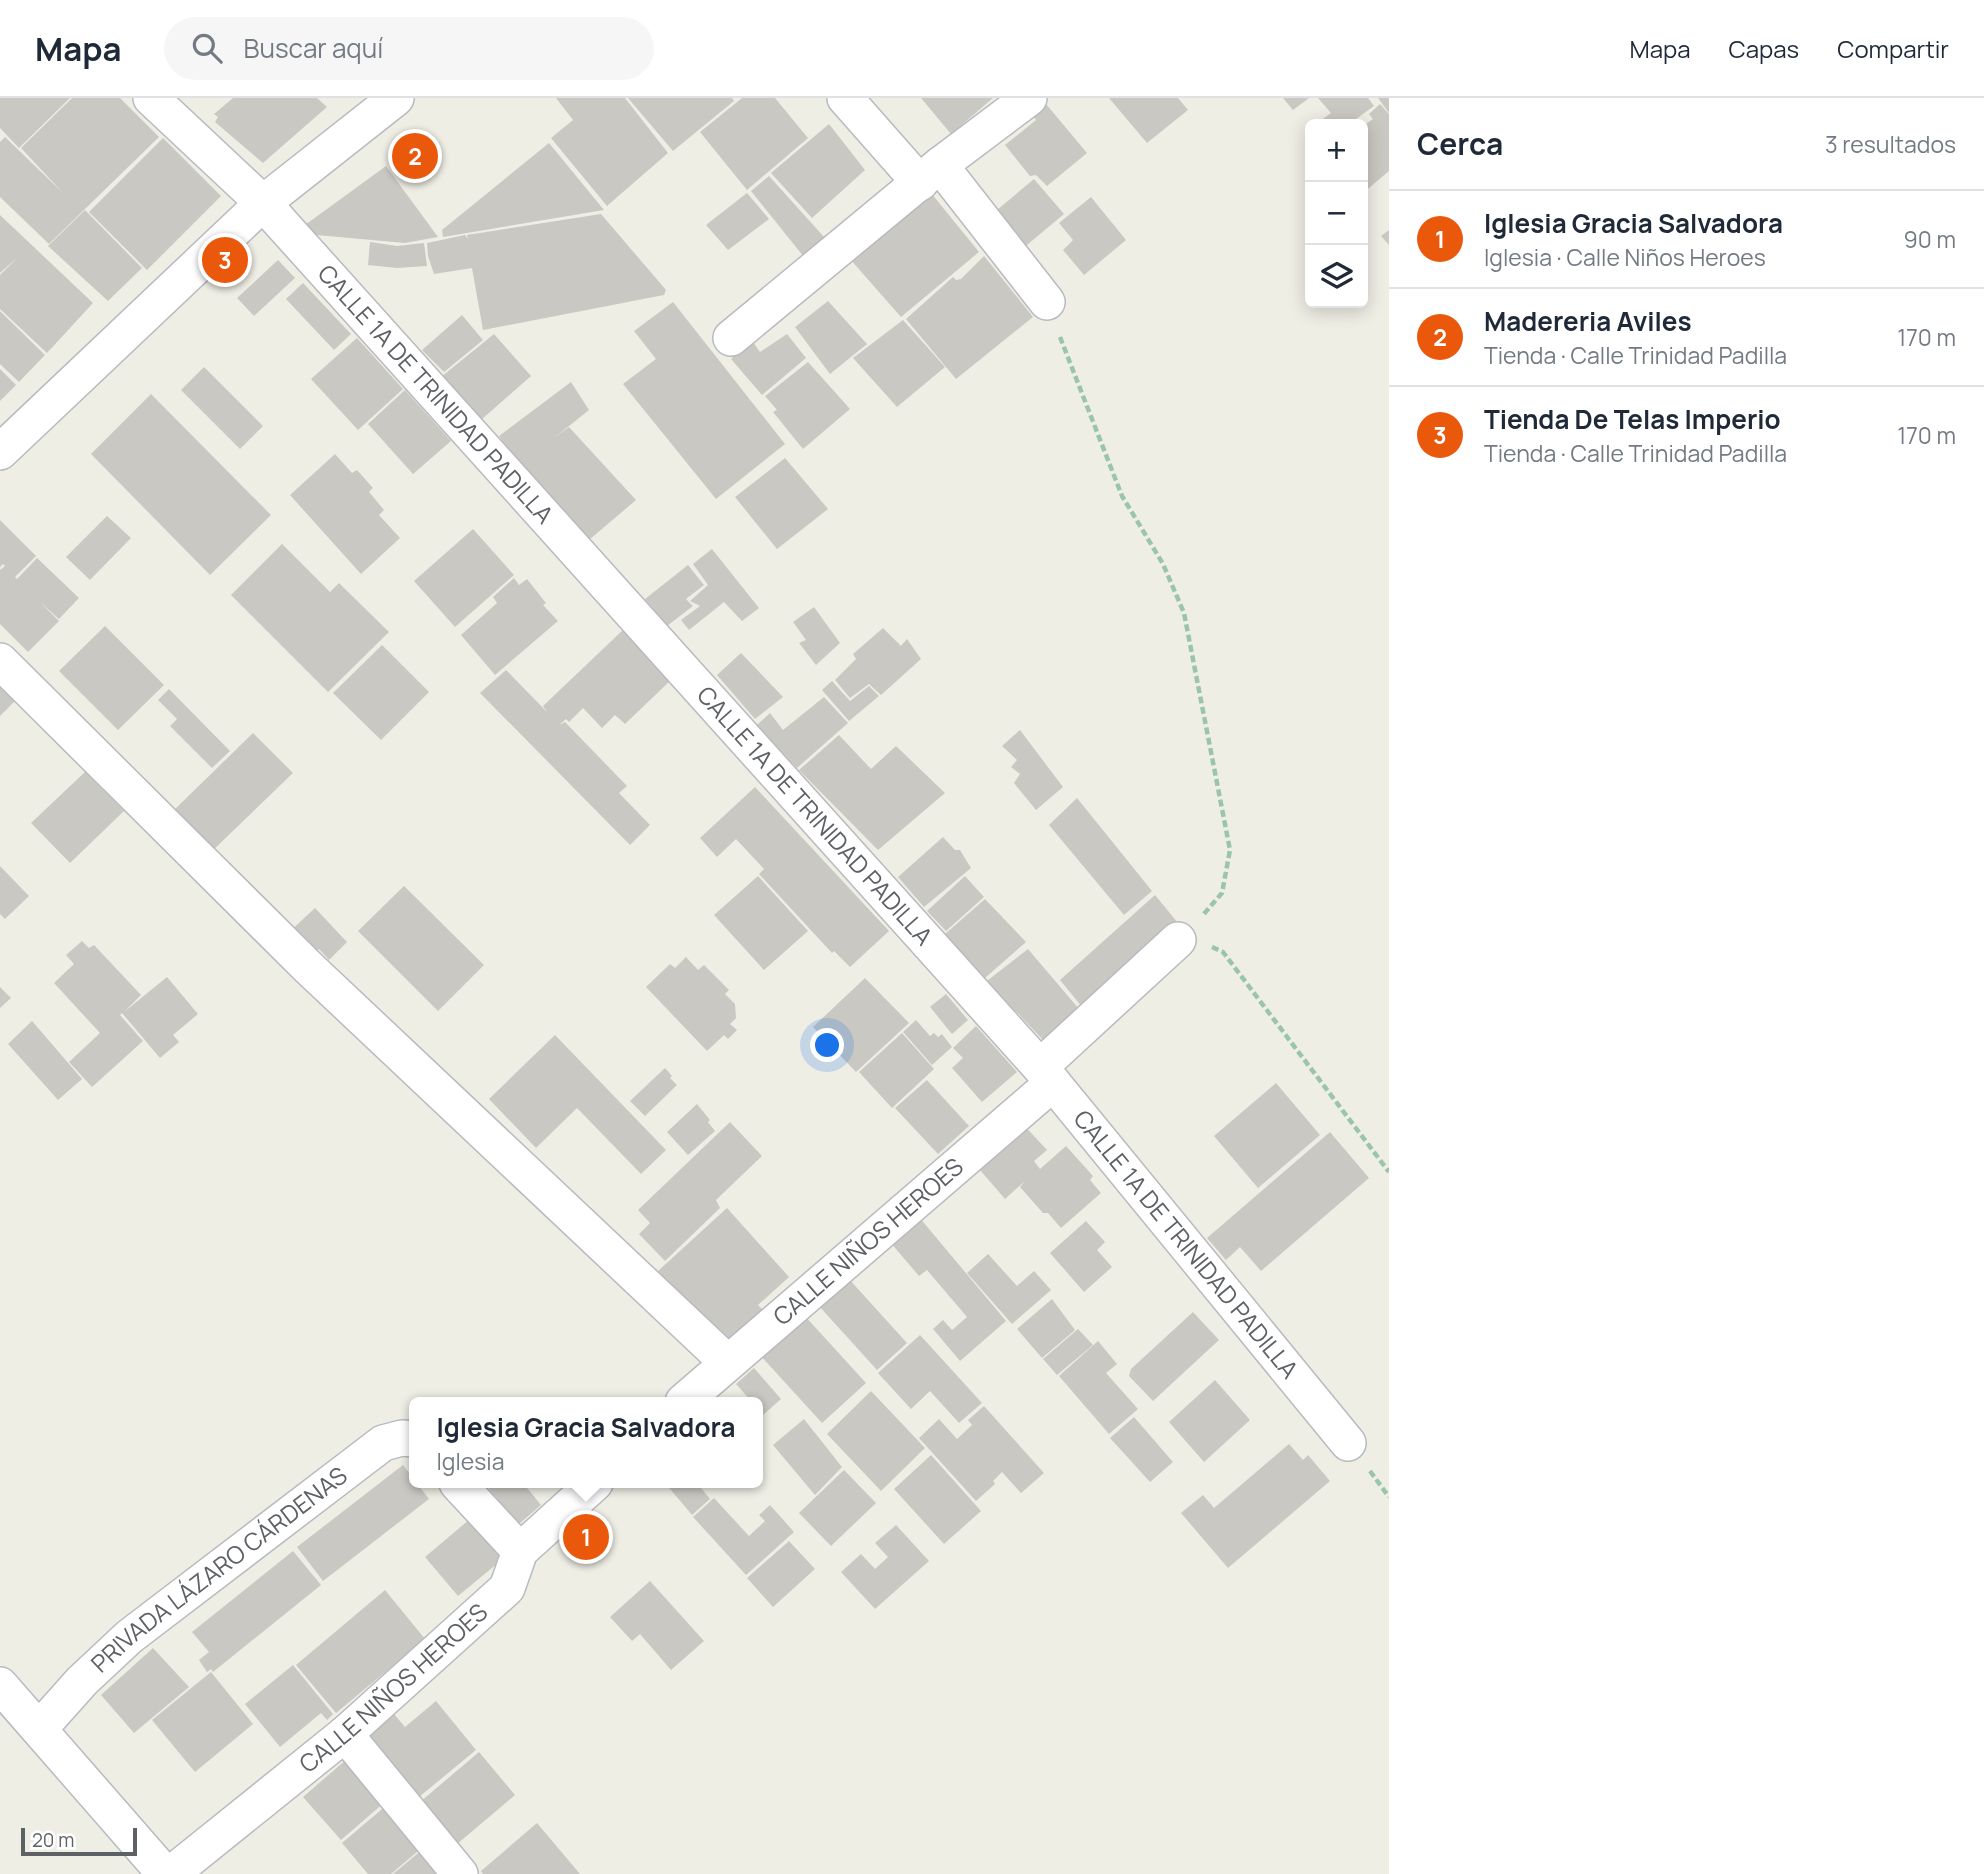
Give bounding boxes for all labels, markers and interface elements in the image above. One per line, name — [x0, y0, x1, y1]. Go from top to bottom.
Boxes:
search box — [164, 17, 654, 80]
text: Mapa — [35, 26, 122, 71]
icon: search — [188, 29, 226, 67]
text: Buscar aquí — [244, 30, 383, 66]
text: Mapa — [1630, 32, 1691, 65]
text: Capas — [1729, 32, 1799, 65]
text: Compartir — [1837, 32, 1949, 65]
map controls — [1305, 119, 1368, 308]
button: + — [1305, 119, 1368, 182]
text: Cerca — [1417, 123, 1503, 164]
text: 3 resultados — [1825, 128, 1956, 160]
pin: 2 — [392, 130, 438, 182]
button: − — [1305, 182, 1368, 245]
text: Iglesia Gracia Salvadora — [1484, 205, 1783, 241]
text: 1 — [1435, 223, 1445, 255]
text: 90 m — [1904, 223, 1956, 255]
pin: 3 — [202, 234, 248, 286]
text: Iglesia · Calle Niños Heroes — [1484, 241, 1766, 273]
button: layers — [1305, 245, 1368, 308]
street label: CALLE 1A DE TRINIDAD PADILLA — [311, 257, 562, 530]
text: Madereria Aviles — [1484, 303, 1692, 339]
text: 2 — [1433, 321, 1447, 353]
text: 170 m — [1897, 321, 1956, 353]
text: Tienda · Calle Trinidad Padilla — [1484, 339, 1787, 371]
text: Tienda De Telas Imperio — [1484, 401, 1781, 437]
text: 3 — [1433, 419, 1447, 451]
text: 170 m — [1897, 419, 1956, 451]
text: Tienda · Calle Trinidad Padilla — [1484, 437, 1787, 469]
street label: CALLE 1A DE TRINIDAD PADILLA — [690, 678, 941, 952]
your location — [810, 1028, 844, 1062]
street label: CALLE 1A DE TRINIDAD PADILLA — [1067, 1102, 1306, 1385]
street label: CALLE NIÑOS HEROES — [766, 1150, 970, 1332]
popup — [409, 1397, 763, 1488]
text: Iglesia Gracia Salvadora — [437, 1409, 735, 1445]
text: Iglesia — [437, 1445, 505, 1477]
street label: PRIVADA LÁZARO CÁRDENAS — [83, 1458, 353, 1679]
pin: 1 — [563, 1511, 609, 1563]
street label: CALLE NIÑOS HEROES — [292, 1595, 494, 1779]
scale bar — [21, 1825, 136, 1857]
text: 20 m — [32, 1827, 74, 1853]

